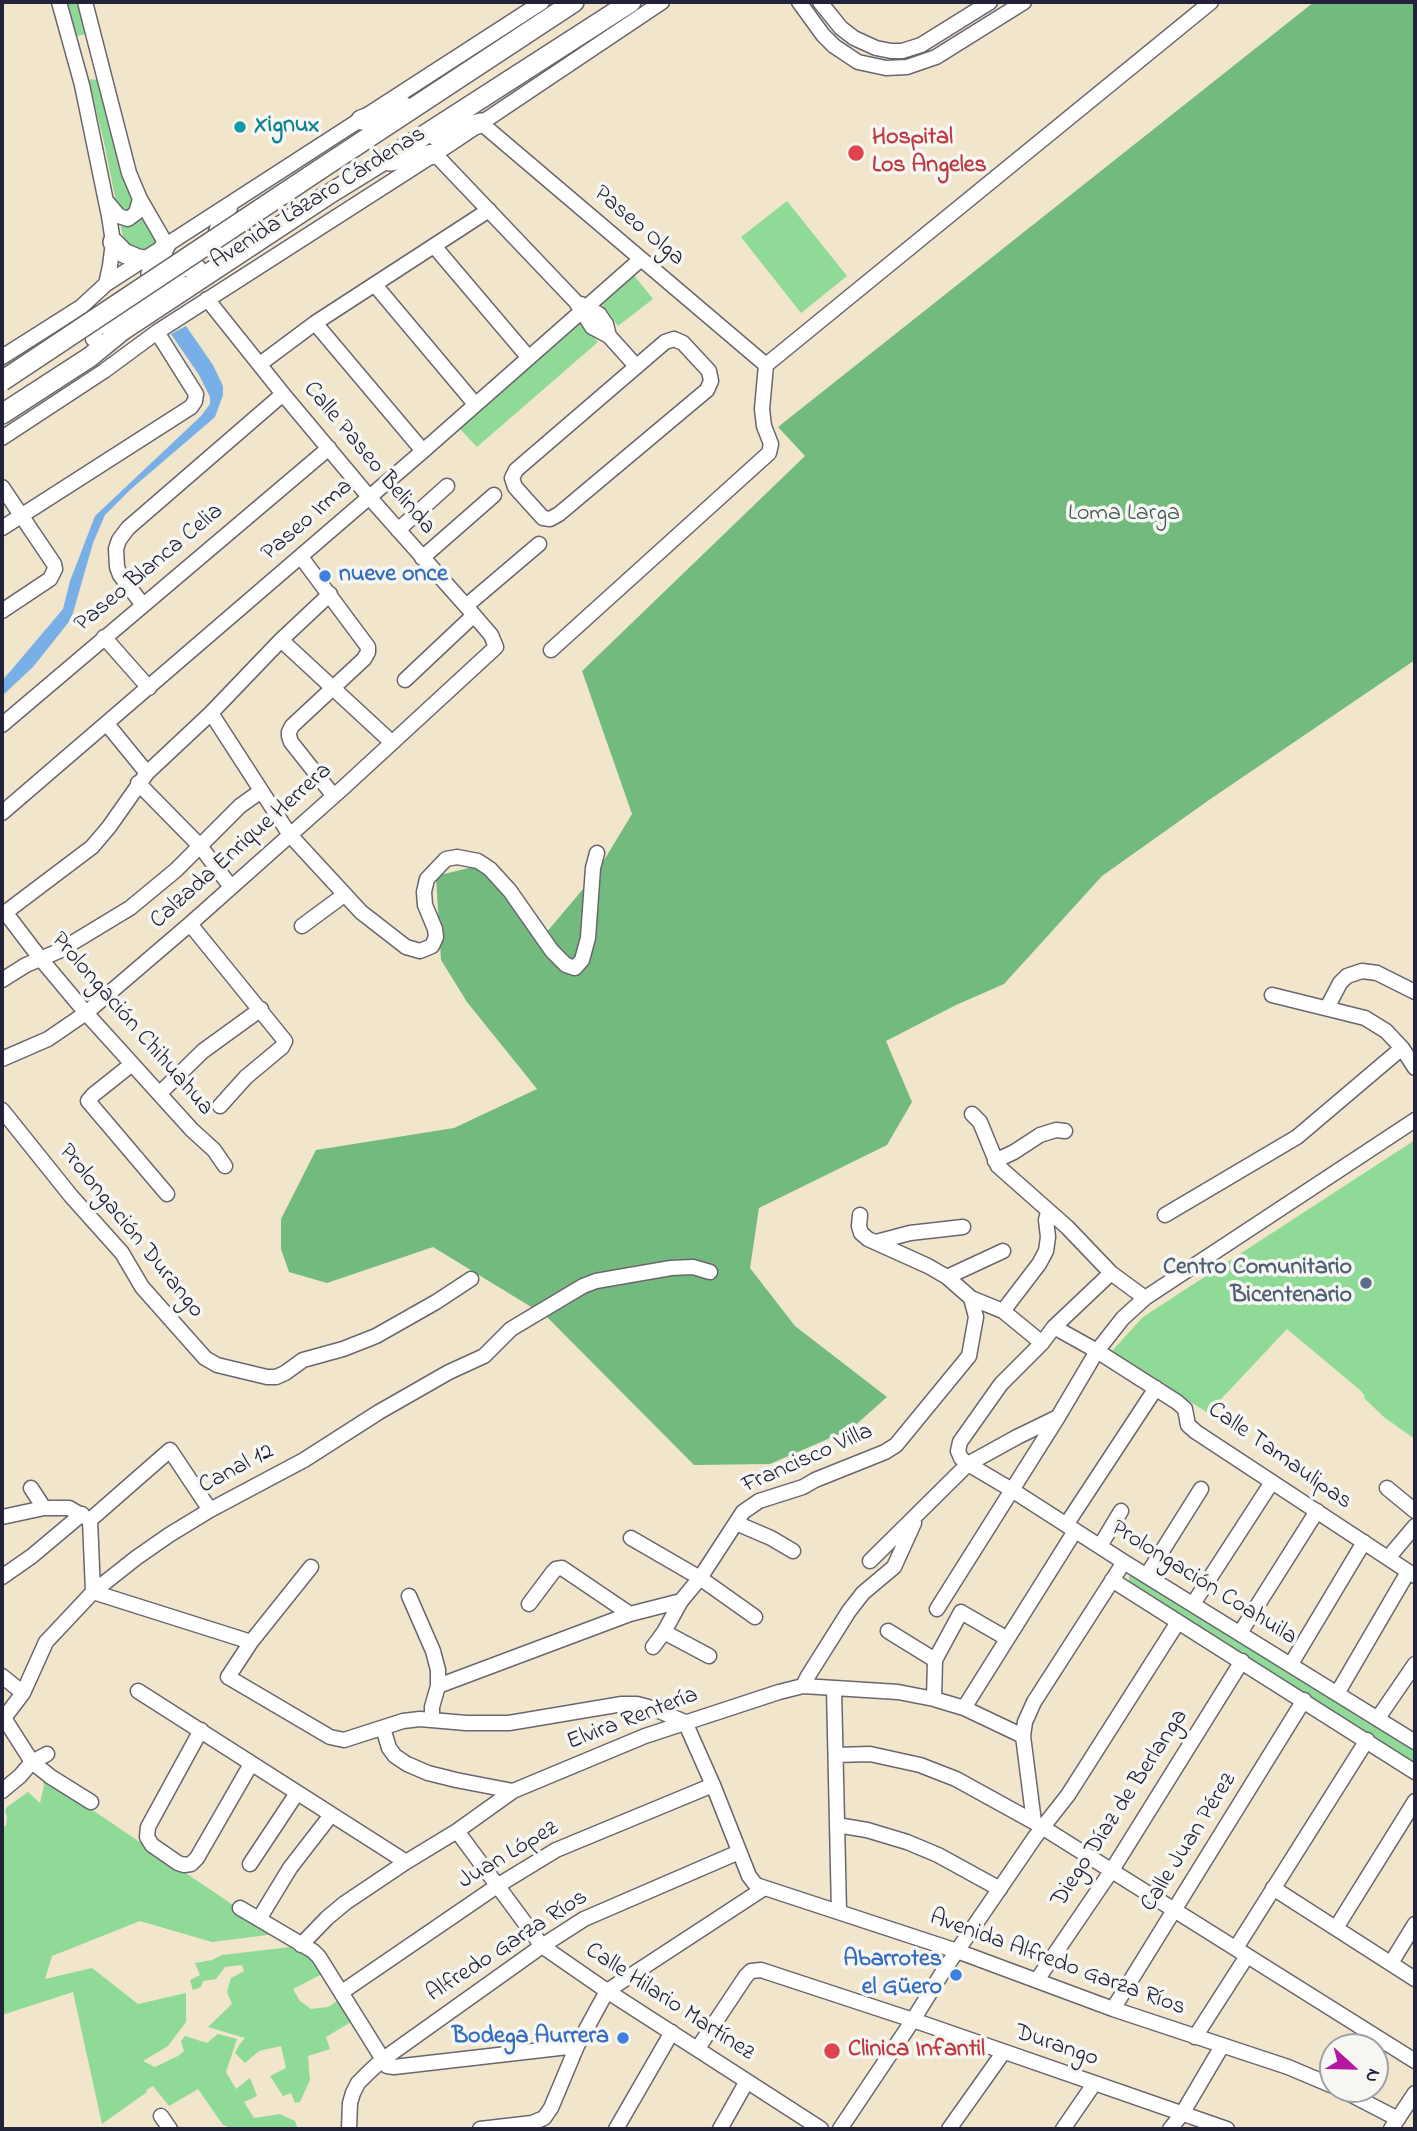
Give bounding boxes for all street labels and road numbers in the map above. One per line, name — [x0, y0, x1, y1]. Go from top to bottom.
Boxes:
street label: Avenida Lázaro Cárdenas — [206, 121, 432, 277]
street label: Paseo Olga — [586, 180, 690, 274]
street label: Calle Paseo Belinda — [295, 376, 441, 542]
street label: Paseo Irma — [256, 474, 360, 568]
street label: Paseo Blanca Celia — [70, 498, 230, 640]
street label: Calzada Enrique Herrera — [145, 758, 339, 936]
street label: Prolongación Chihuahua — [43, 927, 219, 1123]
street label: Prolongación Durango — [51, 1139, 209, 1325]
street label: Calle Tamaulipas — [1201, 1397, 1357, 1517]
street label: Francisco Villa — [738, 1418, 878, 1502]
street label: Canal 12 — [195, 1438, 279, 1502]
street label: Prolongación Coahuila — [1105, 1515, 1301, 1653]
street label: Elvira Rentería — [563, 1682, 703, 1758]
street label: Diego Díaz de Berlanga — [1046, 1705, 1196, 1913]
street label: Calle Juan Pérez — [1136, 1768, 1244, 1918]
street label: Juan López — [454, 1815, 564, 1897]
street label: Alfredo Garza Ríos — [422, 1884, 594, 2010]
street label: Avenida Alfredo Garza Ríos — [925, 1904, 1189, 2024]
street label: Calle Hilario Martínez — [579, 1937, 759, 2069]
street label: Durango — [1010, 2019, 1102, 2075]

